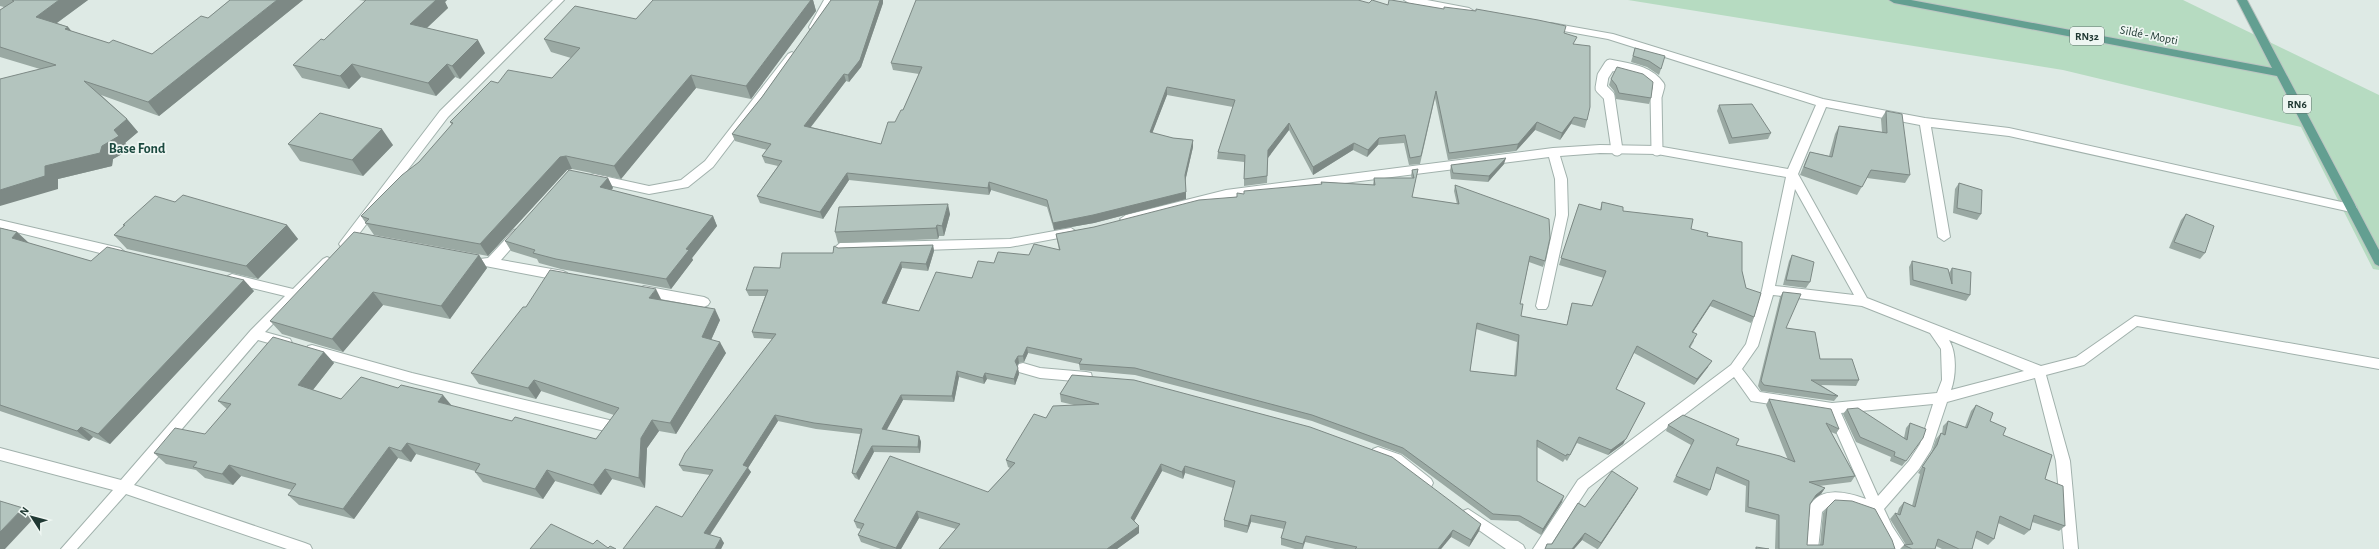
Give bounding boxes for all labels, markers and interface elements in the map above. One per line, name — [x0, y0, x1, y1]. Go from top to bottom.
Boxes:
street label: Sildé - Mopti — [2119, 23, 2179, 47]
road number: RN32 — [2070, 27, 2104, 45]
road number: RN6 — [2283, 95, 2311, 113]
district label: Base Fond — [109, 142, 166, 156]
north arrow — [12, 497, 52, 537]
text: N — [18, 505, 31, 518]

